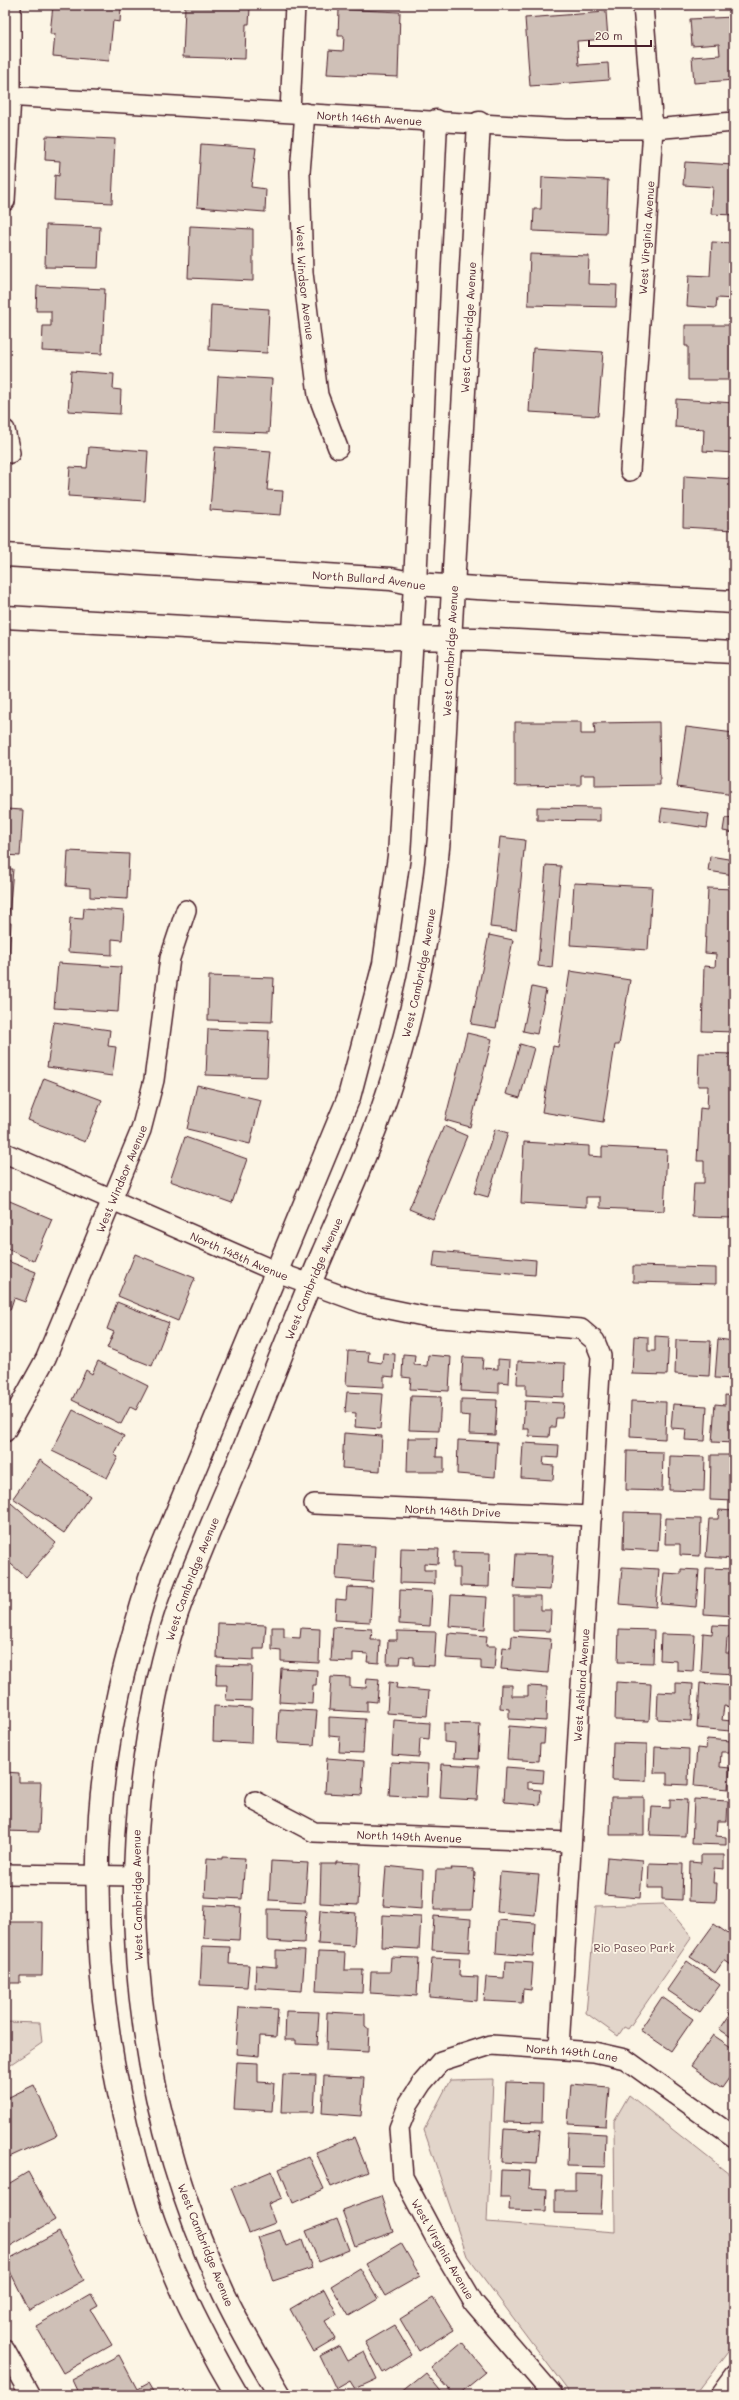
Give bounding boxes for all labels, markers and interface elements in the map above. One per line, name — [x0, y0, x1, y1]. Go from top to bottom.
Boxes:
scale bar — [589, 22, 651, 48]
text: 20 m — [595, 27, 623, 43]
street label: North 146th Avenue — [316, 107, 423, 128]
street label: West Virginia Avenue — [634, 180, 657, 295]
street label: West Windsor Avenue — [294, 225, 319, 341]
street label: West Cambridge Avenue — [456, 261, 479, 393]
street label: North Bullard Avenue — [312, 567, 426, 592]
street label: West Cambridge Avenue — [438, 585, 461, 717]
street label: West Cambridge Avenue — [397, 907, 438, 1039]
street label: West Windsor Avenue — [92, 1123, 150, 1235]
street label: West Cambridge Avenue — [281, 1214, 345, 1342]
street label: North 148th Avenue — [188, 1228, 291, 1283]
street label: North 148th Drive — [404, 1500, 502, 1520]
street label: West Cambridge Avenue — [161, 1514, 222, 1642]
street label: West Ashland Avenue — [570, 1628, 592, 1742]
street label: North 149th Avenue — [356, 1826, 462, 1845]
street label: West Cambridge Avenue — [128, 1829, 146, 1961]
park label: Rio Paseo Park — [593, 1940, 675, 1955]
street label: North 149th Lane — [526, 2040, 620, 2065]
street label: West Cambridge Avenue — [174, 2181, 238, 2309]
street label: West Virginia Avenue — [408, 2196, 478, 2302]

